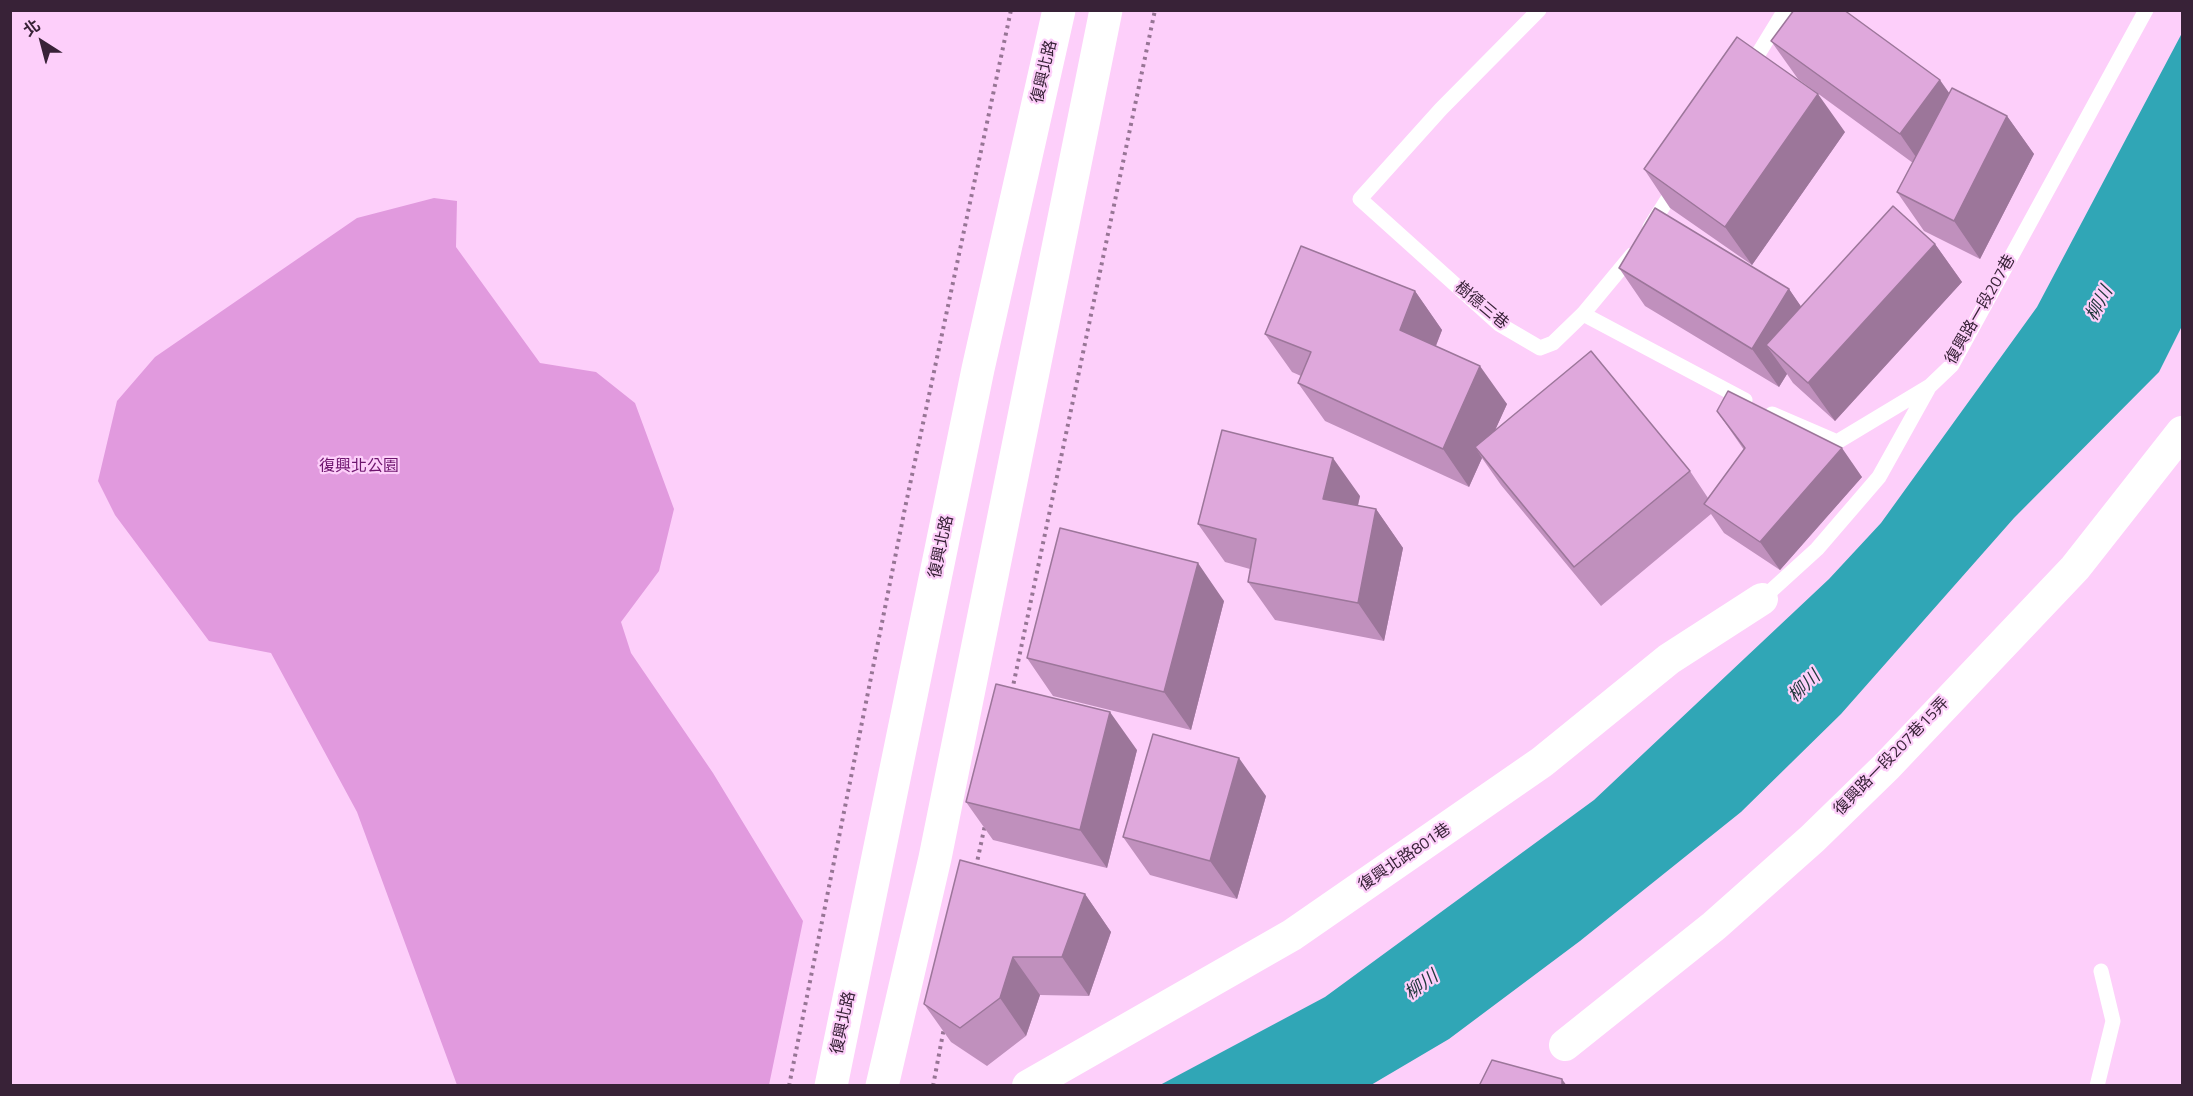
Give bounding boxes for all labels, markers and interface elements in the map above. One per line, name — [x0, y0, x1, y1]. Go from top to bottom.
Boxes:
north arrow — [12, 12, 72, 72]
text: 北 — [18, 13, 45, 42]
street label: 復興北路 — [1028, 39, 1062, 105]
street label: 復興路一段207巷 — [1942, 252, 2020, 368]
street label: 樹德三巷 — [1450, 278, 1512, 334]
water label: 柳川 — [2082, 283, 2118, 325]
park label: 復興北公園 — [319, 457, 399, 477]
street label: 復興北路 — [926, 514, 958, 580]
water label: 柳川 — [1785, 667, 1825, 707]
street label: 復興路一段207巷15弄 — [1831, 694, 1953, 820]
street label: 復興北路801巷 — [1355, 820, 1455, 896]
water label: 柳川 — [1401, 967, 1443, 1005]
street label: 復興北路 — [828, 990, 860, 1056]

